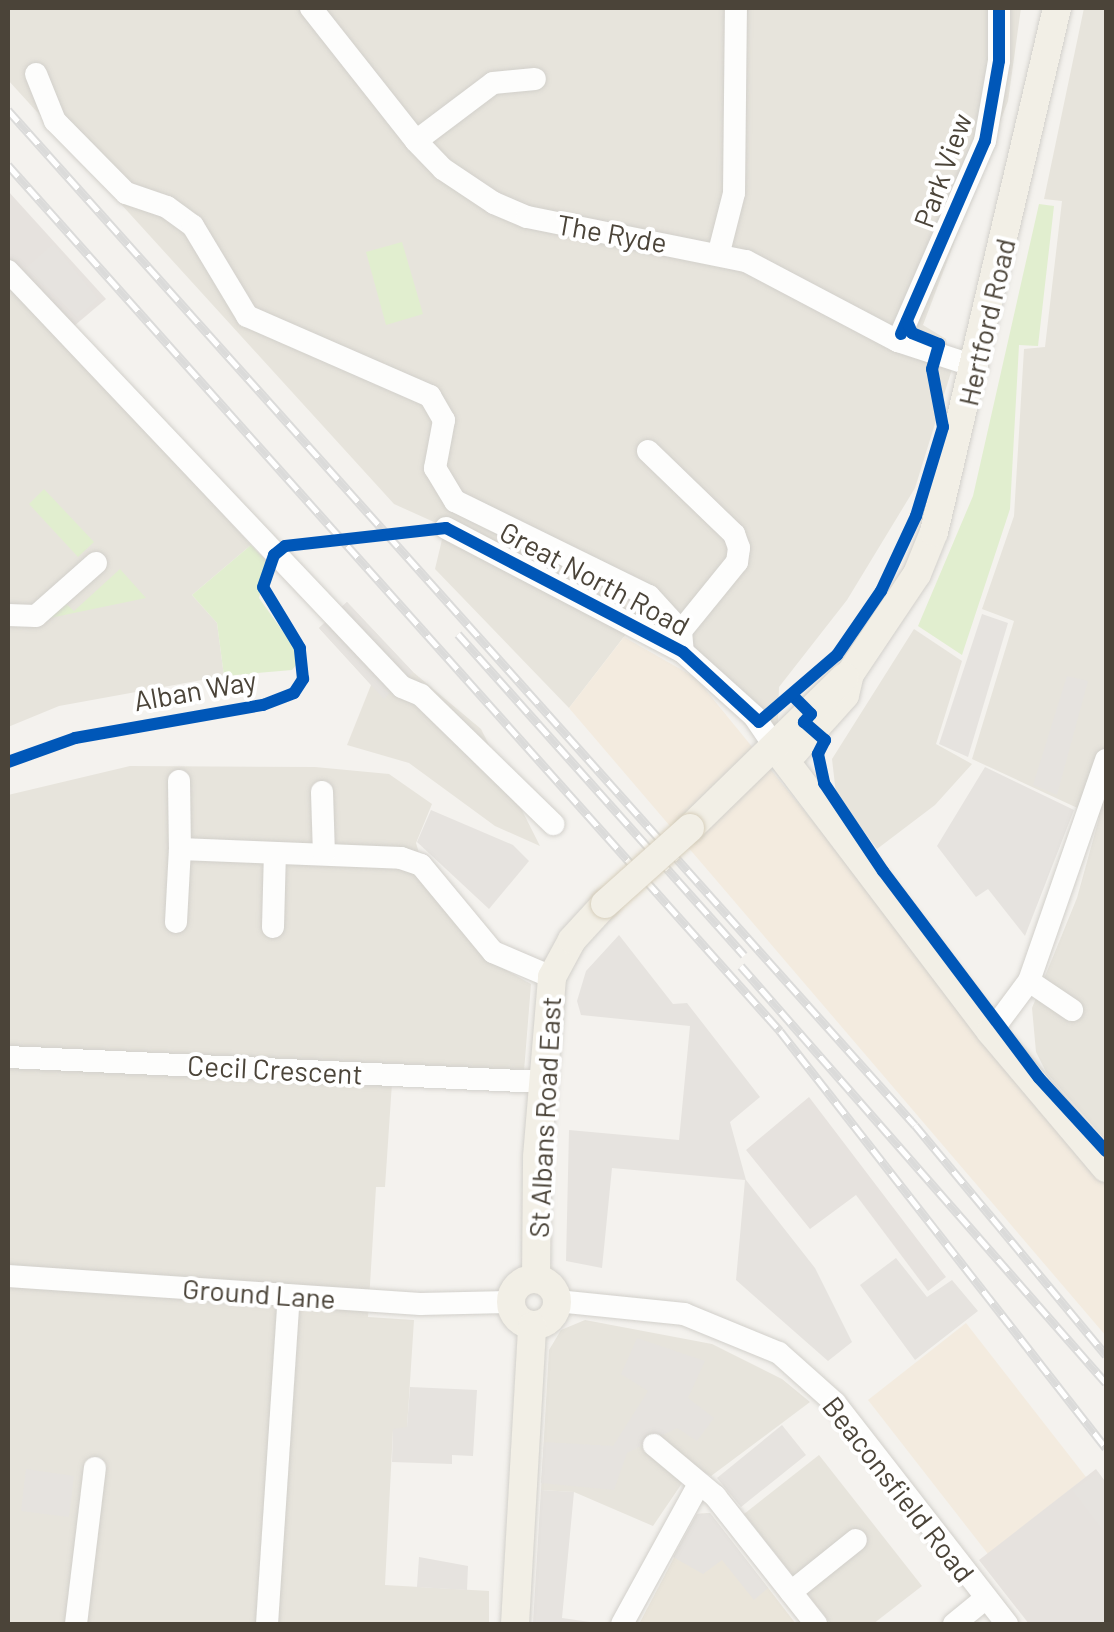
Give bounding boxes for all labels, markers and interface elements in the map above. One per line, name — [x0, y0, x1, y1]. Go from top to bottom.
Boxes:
street label: Park View — [906, 108, 978, 232]
street label: The Ryde — [554, 207, 670, 259]
street label: Hertford Road — [950, 235, 1022, 409]
street label: Great North Road — [495, 514, 695, 642]
street label: Alban Way — [131, 663, 259, 717]
street label: St Albans Road East — [521, 995, 567, 1239]
street label: Cecil Crescent — [186, 1048, 364, 1090]
street label: Ground Lane — [181, 1271, 337, 1315]
street label: Beaconsfield Road — [816, 1390, 982, 1588]

